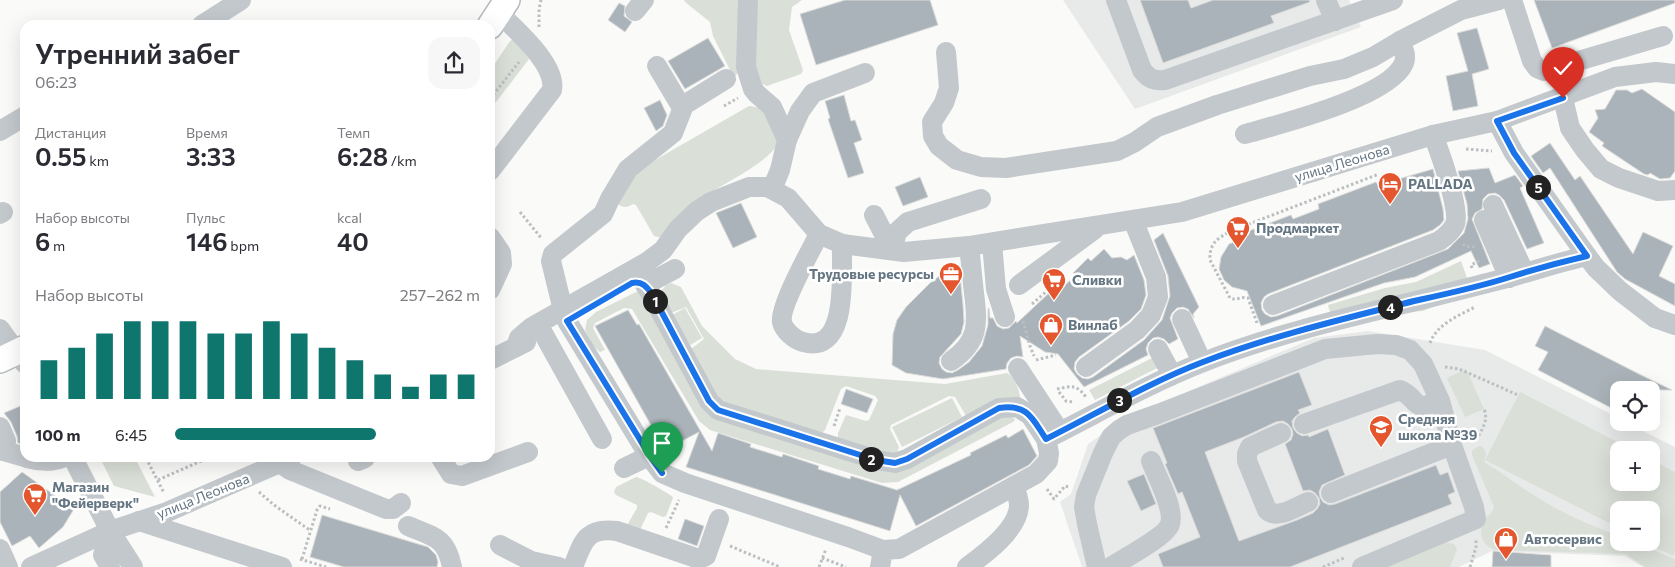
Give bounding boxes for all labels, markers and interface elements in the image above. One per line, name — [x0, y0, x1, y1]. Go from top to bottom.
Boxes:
text: Утренний забег — [35, 36, 240, 70]
button: share — [428, 37, 480, 89]
pin — [1542, 47, 1584, 98]
icon: check — [1549, 54, 1577, 82]
text: 06:23 — [35, 72, 77, 91]
text: Дистанция — [35, 124, 106, 141]
text: Время — [186, 124, 228, 141]
text: Темп — [337, 124, 370, 141]
street label: улица Леонова — [1292, 140, 1391, 185]
text: 0.55 — [35, 141, 87, 171]
text: 3:33 — [186, 141, 236, 171]
text: 6:28 — [337, 141, 388, 171]
text: km — [87, 152, 109, 169]
text: /km — [388, 152, 417, 169]
hotel icon: PALLADA — [1377, 171, 1403, 205]
pin: 5 — [1526, 174, 1550, 200]
place label: PALLADA — [1408, 175, 1473, 192]
text: 5 — [1534, 179, 1543, 196]
text: Набор высоты — [35, 209, 130, 226]
text: Пульс — [186, 209, 225, 226]
text: kcal — [337, 209, 362, 226]
supermarket icon: Продмаркет — [1225, 215, 1251, 249]
place label: Продмаркет — [1256, 219, 1340, 236]
text: 6 — [35, 226, 50, 256]
text: 146 — [186, 226, 228, 256]
text: 40 — [337, 226, 369, 256]
text: m — [50, 237, 65, 254]
text: bpm — [228, 237, 259, 254]
office icon: Трудовые ресурсы — [938, 261, 964, 295]
place label: Трудовые ресурсы — [809, 265, 934, 282]
supermarket icon: Сливки — [1041, 267, 1067, 301]
place label: Сливки — [1072, 271, 1122, 288]
text: Набор высоты — [35, 285, 144, 304]
text: 257–262 m — [400, 285, 480, 304]
pin: 1 — [642, 288, 668, 314]
text: 1 — [652, 293, 659, 310]
pin: 4 — [1378, 294, 1402, 320]
text: 4 — [1386, 299, 1395, 316]
shop icon: Винлаб — [1038, 312, 1064, 346]
place label: Винлаб — [1068, 316, 1118, 333]
map controls — [1610, 381, 1660, 551]
button: locate — [1610, 381, 1660, 431]
pin: 3 — [1106, 388, 1132, 412]
text: 3 — [1115, 392, 1124, 409]
place label: Средняя школа №39 — [1398, 410, 1478, 443]
school or university icon: Средняя школа №39 — [1368, 414, 1394, 448]
pin — [641, 422, 683, 473]
text: 100 m — [35, 425, 81, 444]
text: 6:45 — [115, 425, 147, 444]
icon: arrive — [648, 429, 676, 457]
button: + — [1610, 441, 1660, 491]
pin: 2 — [858, 446, 884, 472]
text: 2 — [868, 451, 875, 468]
street label: улица Леонова — [154, 469, 252, 522]
place label: Магазин "Фейерверк" — [52, 478, 139, 511]
supermarket icon: Магазин "Фейерверк" — [22, 482, 48, 516]
button: − — [1610, 501, 1660, 551]
shop icon: Автосервис — [1493, 526, 1519, 560]
place label: Автосервис — [1524, 530, 1602, 547]

